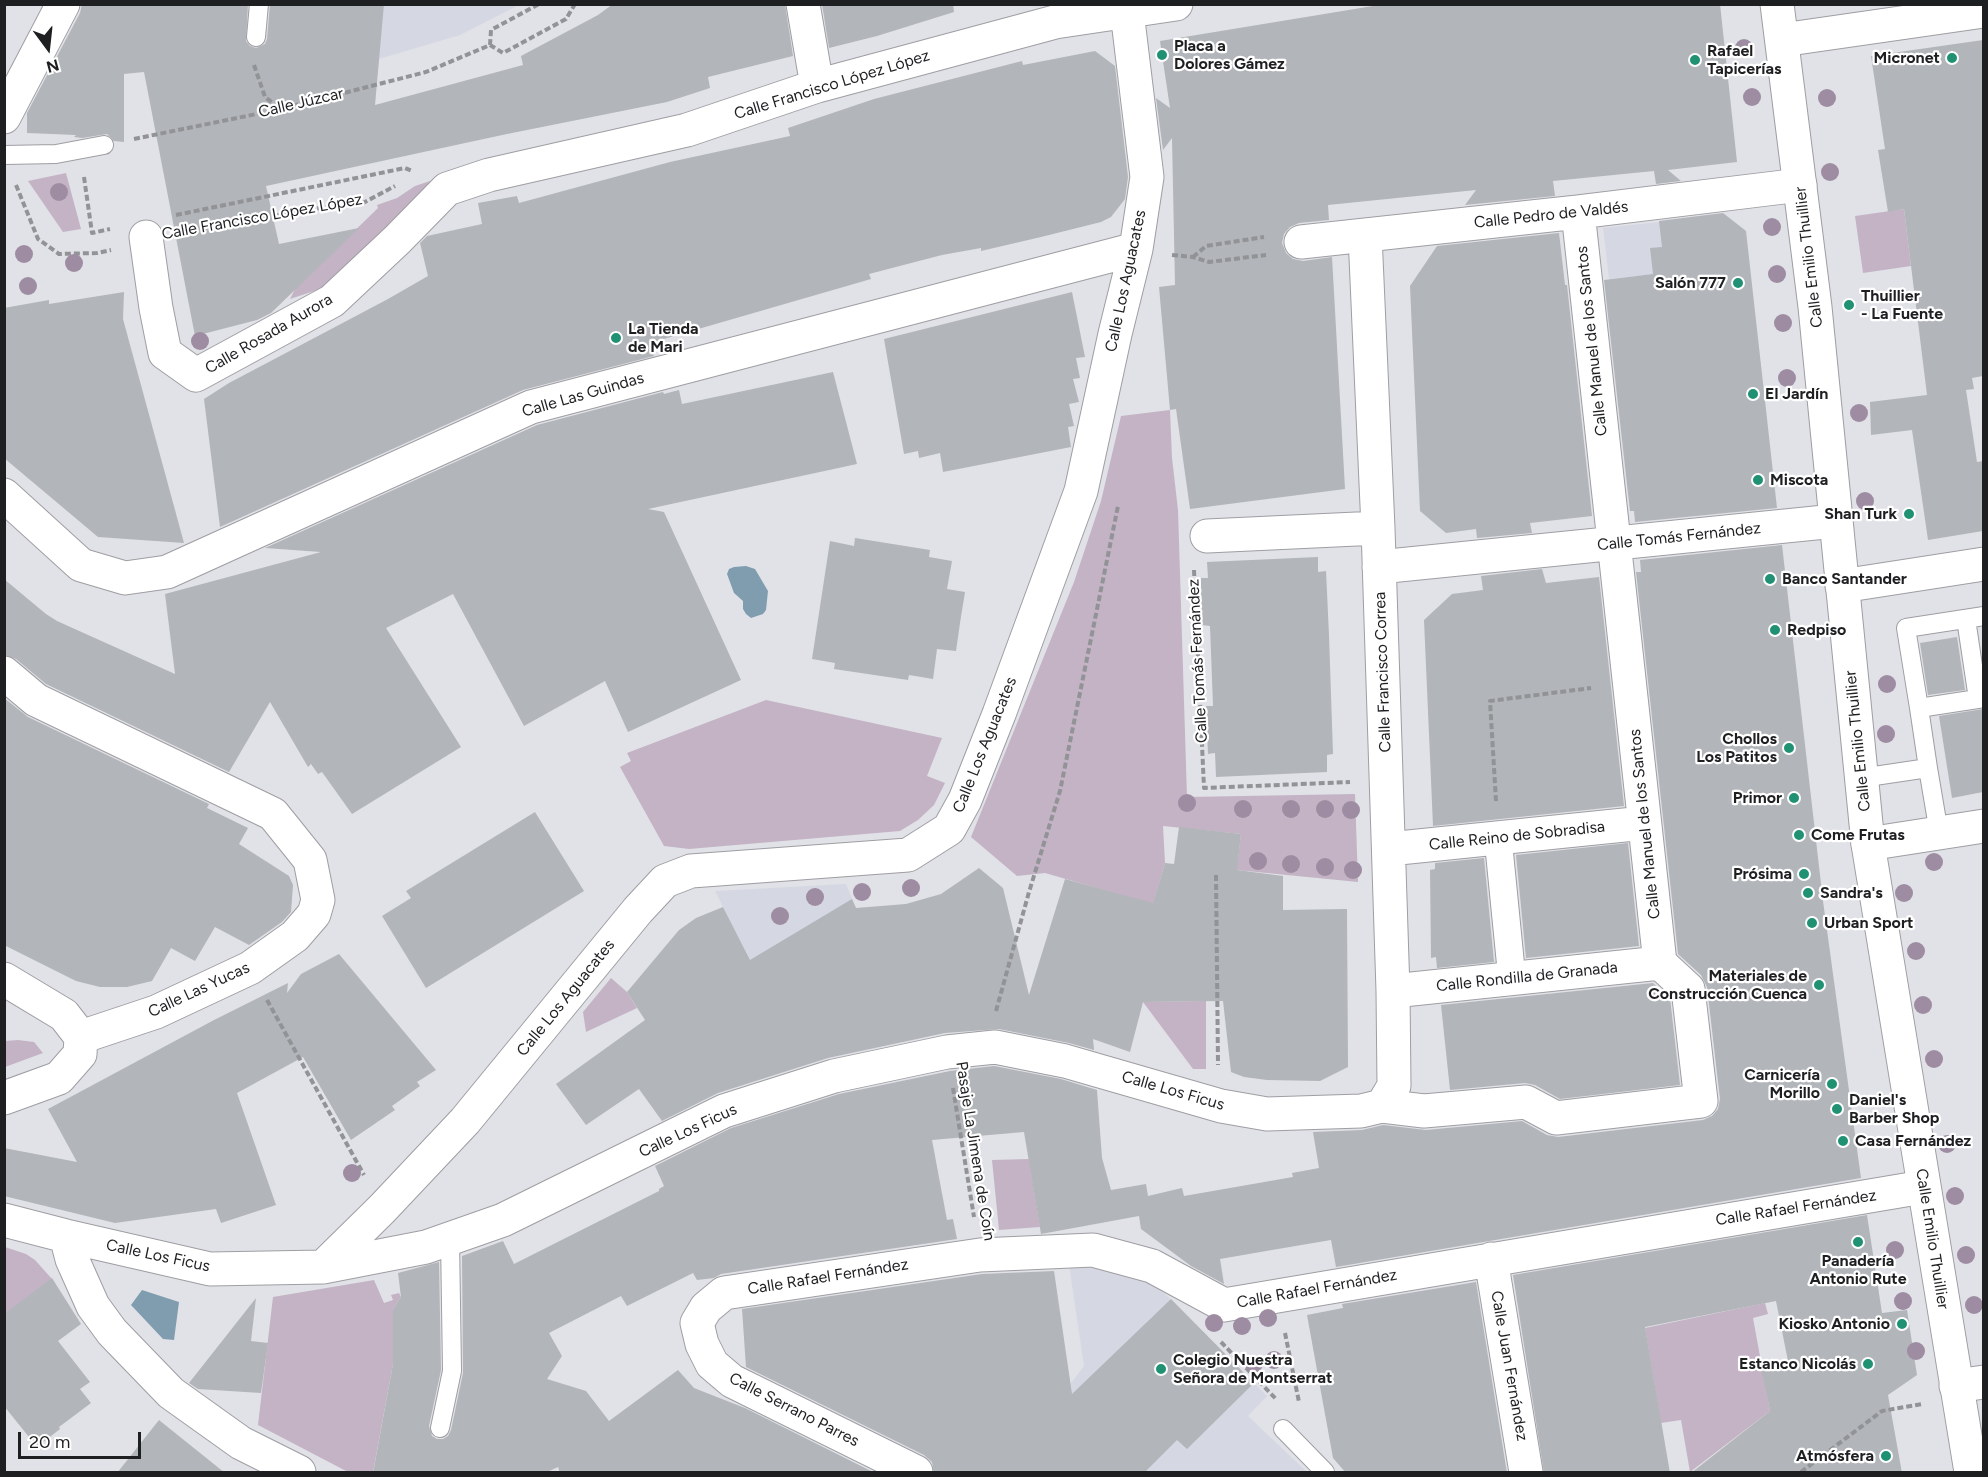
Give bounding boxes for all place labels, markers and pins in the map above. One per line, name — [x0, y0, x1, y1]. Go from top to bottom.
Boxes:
place label: Placa a Dolores Gámez — [1174, 36, 1285, 74]
place label: Rafael Tapicerías — [1707, 41, 1781, 79]
marker: Placa a Dolores Gámez — [1155, 48, 1169, 62]
place label: Micronet — [1874, 48, 1940, 68]
marker: Micronet — [1945, 51, 1959, 65]
marker: Rafael Tapicerías — [1688, 53, 1702, 67]
place label: Salón 777 — [1655, 273, 1726, 293]
marker: Salón 777 — [1731, 276, 1745, 290]
place label: Thuillier - La Fuente — [1861, 286, 1943, 324]
marker: Thuillier - La Fuente — [1842, 298, 1856, 312]
place label: La Tienda de Mari — [628, 319, 698, 357]
marker: La Tienda de Mari — [609, 331, 623, 345]
place label: El Jardín — [1765, 384, 1828, 404]
marker: El Jardín — [1746, 387, 1760, 401]
place label: Miscota — [1770, 470, 1828, 490]
marker: Miscota — [1751, 473, 1765, 487]
place label: Shan Turk — [1824, 504, 1897, 524]
marker: Shan Turk — [1902, 507, 1916, 521]
place label: Banco Santander — [1782, 569, 1907, 589]
marker: Banco Santander — [1763, 572, 1777, 586]
place label: Redpiso — [1787, 620, 1846, 640]
marker: Redpiso — [1768, 623, 1782, 637]
place label: Chollos Los Patitos — [1696, 729, 1777, 767]
marker: Chollos Los Patitos — [1782, 741, 1796, 755]
place label: Primor — [1733, 788, 1782, 808]
marker: Primor — [1787, 791, 1801, 805]
place label: Come Frutas — [1811, 825, 1905, 845]
marker: Come Frutas — [1792, 828, 1806, 842]
place label: Prósima — [1733, 864, 1792, 884]
marker: Prósima — [1797, 867, 1811, 881]
place label: Sandra's — [1820, 883, 1883, 903]
marker: Sandra's — [1801, 886, 1815, 900]
place label: Urban Sport — [1824, 913, 1913, 933]
marker: Urban Sport — [1805, 916, 1819, 930]
place label: Materiales de Construcción Cuenca — [1648, 966, 1807, 1004]
marker: Materiales de Construcción Cuenca — [1812, 978, 1826, 992]
place label: Carnicería Morillo — [1744, 1065, 1820, 1103]
marker: Carnicería Morillo — [1825, 1077, 1839, 1091]
place label: Daniel's Barber Shop — [1849, 1090, 1939, 1128]
marker: Daniel's Barber Shop — [1830, 1102, 1844, 1116]
place label: Casa Fernández — [1855, 1131, 1971, 1151]
marker: Casa Fernández — [1836, 1134, 1850, 1148]
marker: Panadería Antonio Rute — [1851, 1235, 1865, 1249]
place label: Panadería Antonio Rute — [1809, 1251, 1907, 1289]
place label: Kiosko Antonio — [1778, 1314, 1890, 1334]
marker: Kiosko Antonio — [1895, 1317, 1909, 1331]
place label: Colegio Nuestra Señora de Montserrat — [1173, 1350, 1332, 1388]
place label: Estanco Nicolás — [1739, 1354, 1856, 1374]
marker: Estanco Nicolás — [1861, 1357, 1875, 1371]
marker: Colegio Nuestra Señora de Montserrat — [1154, 1362, 1168, 1376]
place label: Atmósfera — [1796, 1446, 1874, 1466]
marker: Atmósfera — [1879, 1449, 1893, 1463]

